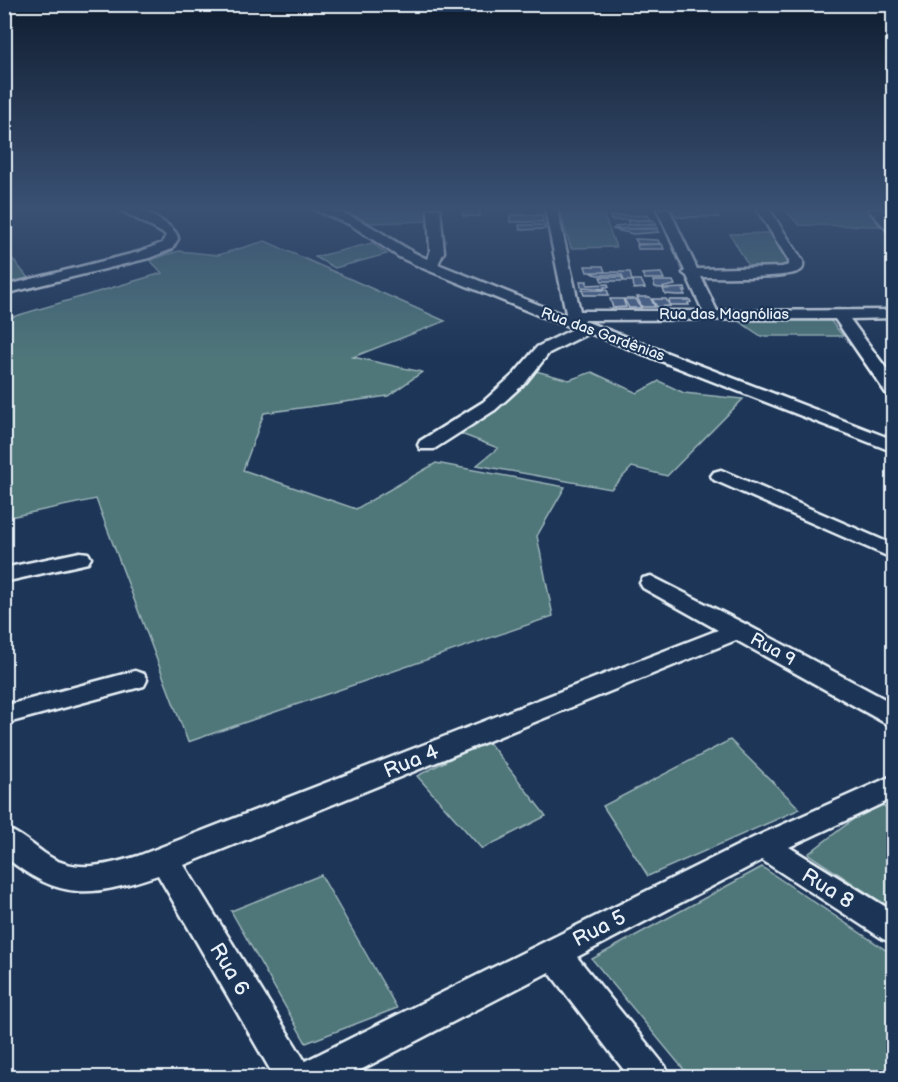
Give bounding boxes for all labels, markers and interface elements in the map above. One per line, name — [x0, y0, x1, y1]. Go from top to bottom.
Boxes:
street label: Rua das Gardênias — [538, 303, 668, 366]
street label: Rua das Magnólias — [659, 305, 790, 324]
street label: Rua 9 — [747, 629, 799, 670]
street label: Rua 4 — [380, 739, 442, 784]
street label: Rua 8 — [797, 863, 858, 914]
street label: Rua 5 — [569, 905, 630, 952]
street label: Rua 6 — [204, 938, 255, 1000]

